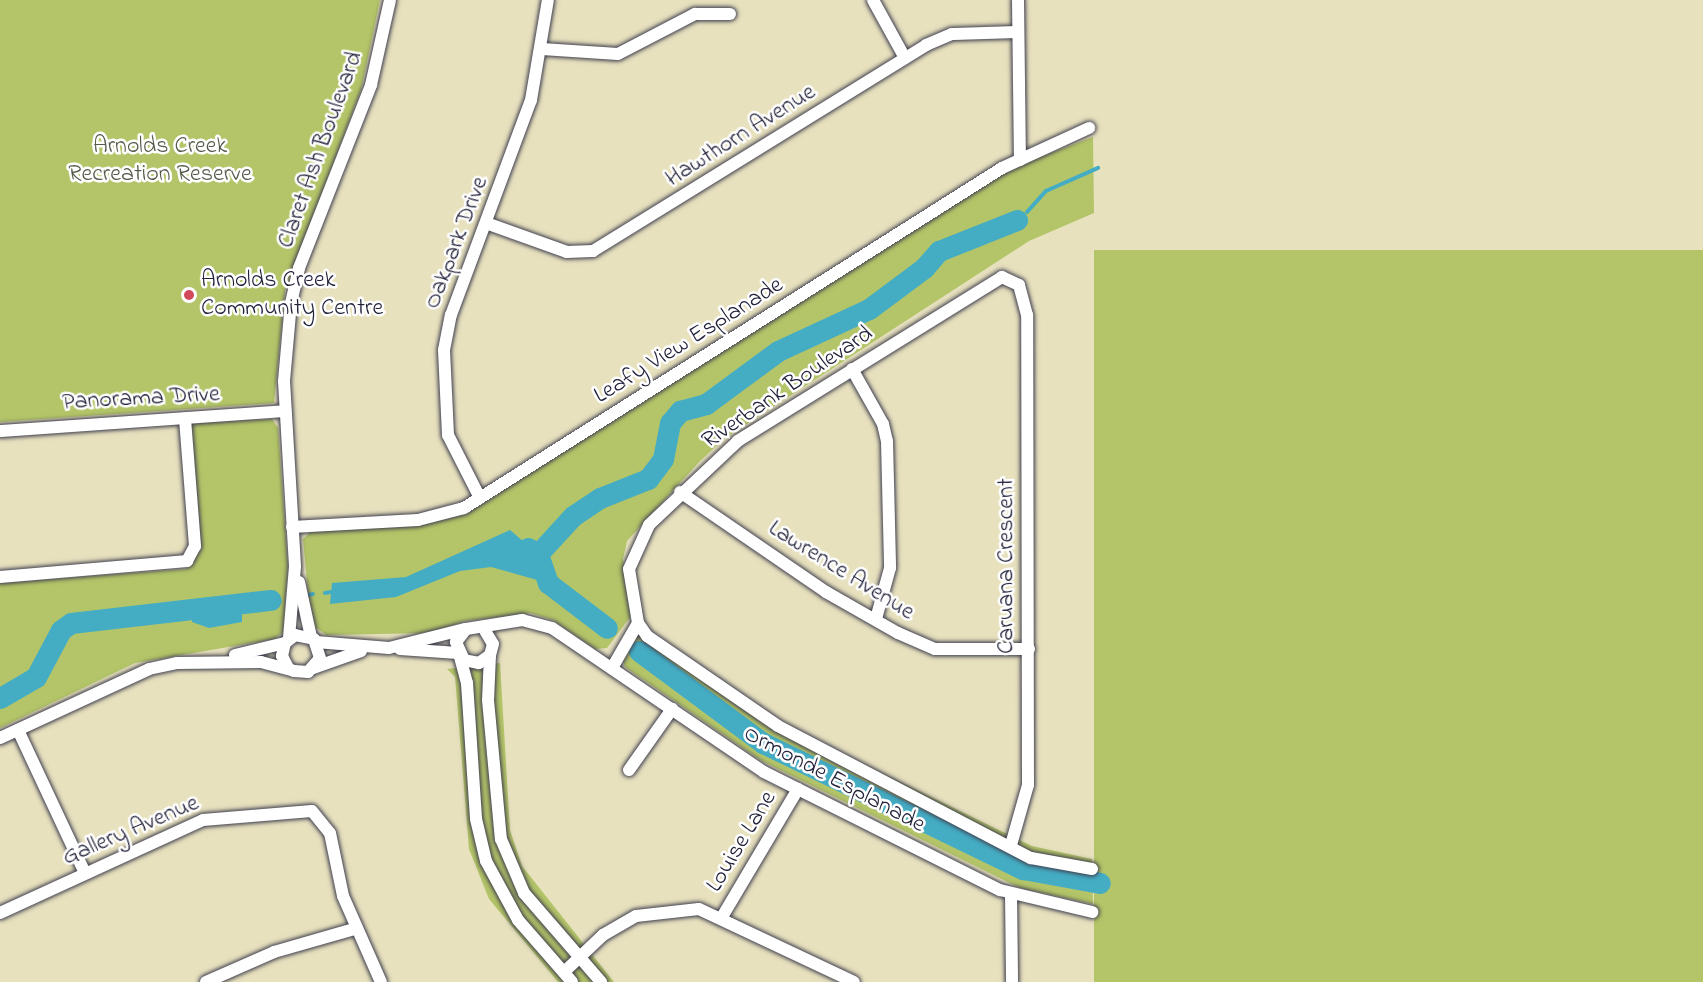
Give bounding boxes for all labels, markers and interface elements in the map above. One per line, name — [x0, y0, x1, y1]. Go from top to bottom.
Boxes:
street label: Claret Ash Boulevard — [272, 48, 370, 252]
street label: Hawthorn Avenue — [661, 78, 821, 194]
park label: Arnolds Creek Recreation Reserve — [68, 133, 252, 189]
street label: Oakpark Drive — [419, 173, 495, 313]
place label: Arnolds Creek Community Centre — [201, 267, 383, 323]
street label: Leafy View Esplanade — [589, 271, 789, 411]
marker: Arnolds Creek Community Centre — [182, 288, 196, 302]
street label: Riverbank Boulevard — [697, 320, 879, 456]
street label: Panorama Drive — [61, 380, 221, 418]
street label: Caruana Crescent — [993, 478, 1021, 654]
street label: Lawrence Avenue — [763, 515, 919, 627]
street label: Ormonde Esplanade — [738, 720, 930, 840]
street label: Louise Lane — [701, 786, 783, 898]
street label: Gallery Avenue — [58, 789, 204, 873]

